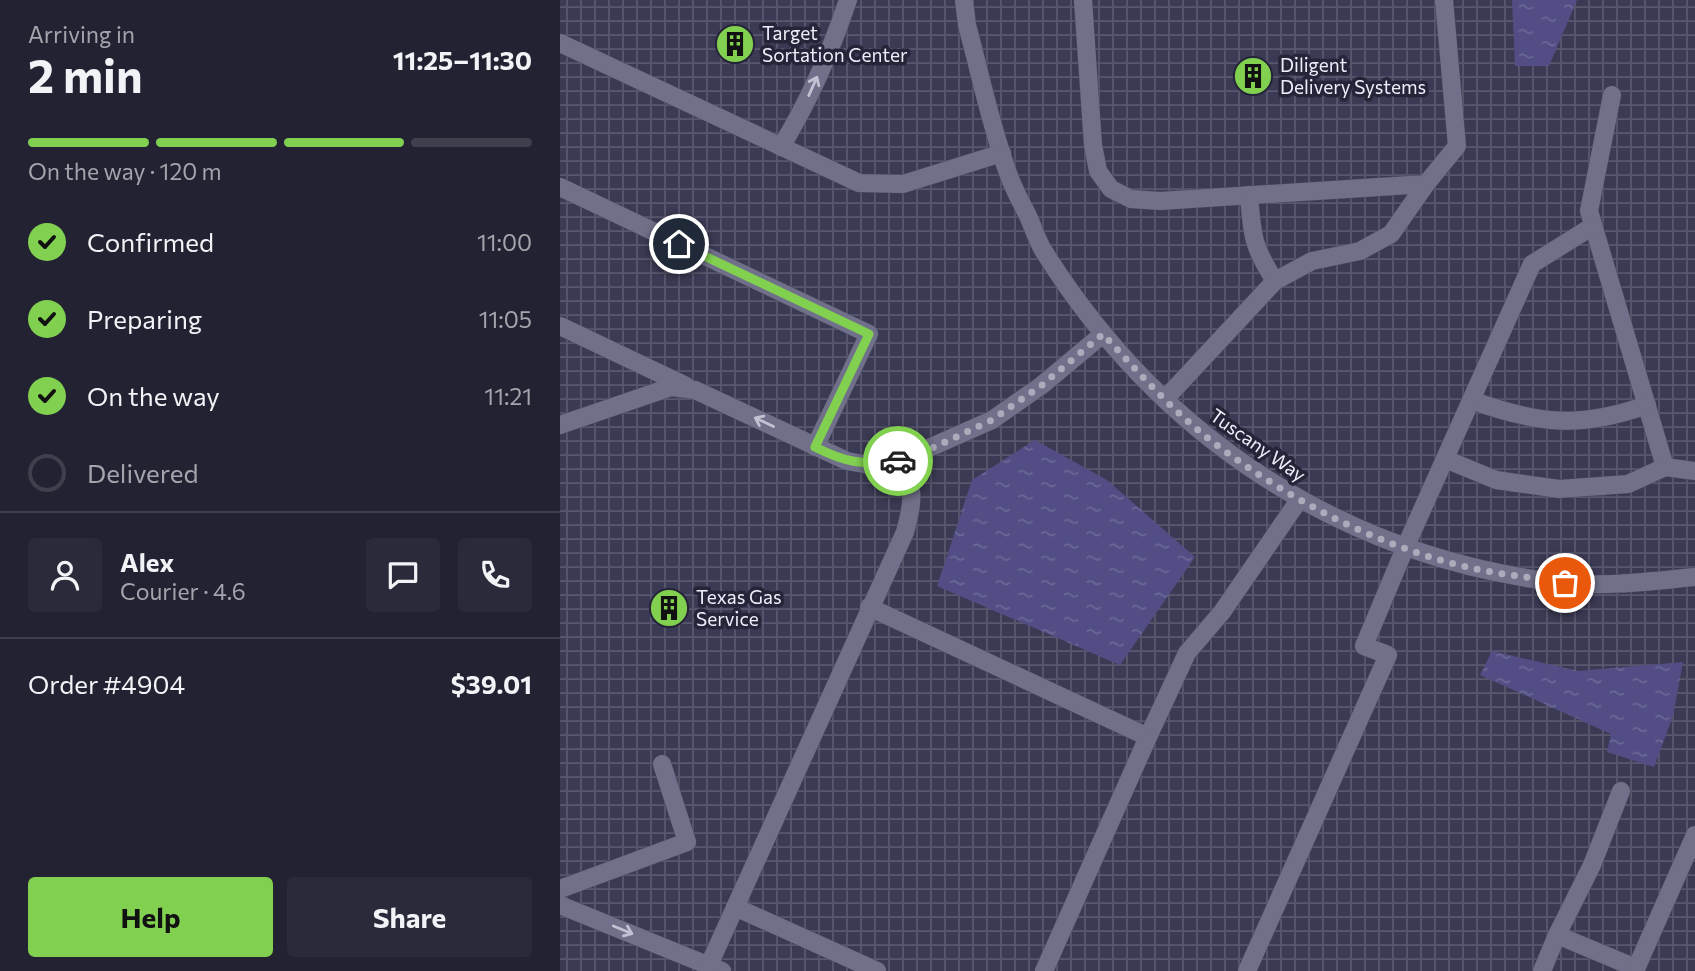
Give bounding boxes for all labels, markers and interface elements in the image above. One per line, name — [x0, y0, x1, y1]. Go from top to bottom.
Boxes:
text: Arriving in — [28, 20, 135, 48]
place label: Target Sortation Center — [762, 21, 908, 66]
building icon: Target Sortation Center — [714, 23, 756, 65]
text: 11:25–11:30 — [393, 44, 532, 75]
text: 2 min — [28, 46, 143, 102]
place label: Diligent Delivery Systems — [1280, 53, 1426, 98]
building icon: Diligent Delivery Systems — [1232, 55, 1274, 97]
one-way arrow — [807, 76, 820, 97]
text: On the way · 120 m — [28, 157, 222, 185]
pin — [649, 214, 709, 274]
icon: check — [28, 223, 66, 261]
icon: home — [660, 225, 698, 263]
text: Confirmed — [87, 226, 214, 257]
text: 11:00 — [477, 228, 532, 256]
icon: check — [28, 300, 66, 338]
text: Preparing — [87, 303, 202, 334]
text: 11:05 — [479, 305, 532, 333]
icon: check — [28, 377, 66, 415]
text: On the way — [87, 380, 220, 411]
text: 11:21 — [484, 382, 532, 410]
street label: Tuscany Way — [1206, 403, 1311, 486]
one-way arrow — [754, 415, 775, 428]
courier — [863, 426, 933, 496]
icon: car — [879, 442, 917, 480]
text: Delivered — [87, 457, 198, 488]
button: person — [28, 538, 102, 612]
button: chat — [366, 538, 440, 612]
button: phone — [458, 538, 532, 612]
text: Alex — [120, 546, 174, 577]
pin — [1535, 553, 1595, 613]
icon: bag — [1546, 564, 1584, 602]
text: Courier · 4.6 — [120, 577, 246, 605]
place label: Texas Gas Service — [696, 585, 782, 630]
building icon: Texas Gas Service — [648, 587, 690, 629]
text: Order #4904 — [28, 668, 185, 699]
text: $39.01 — [451, 668, 532, 699]
button: Help — [28, 877, 273, 957]
button: Share — [287, 877, 532, 957]
one-way arrow — [612, 925, 634, 938]

